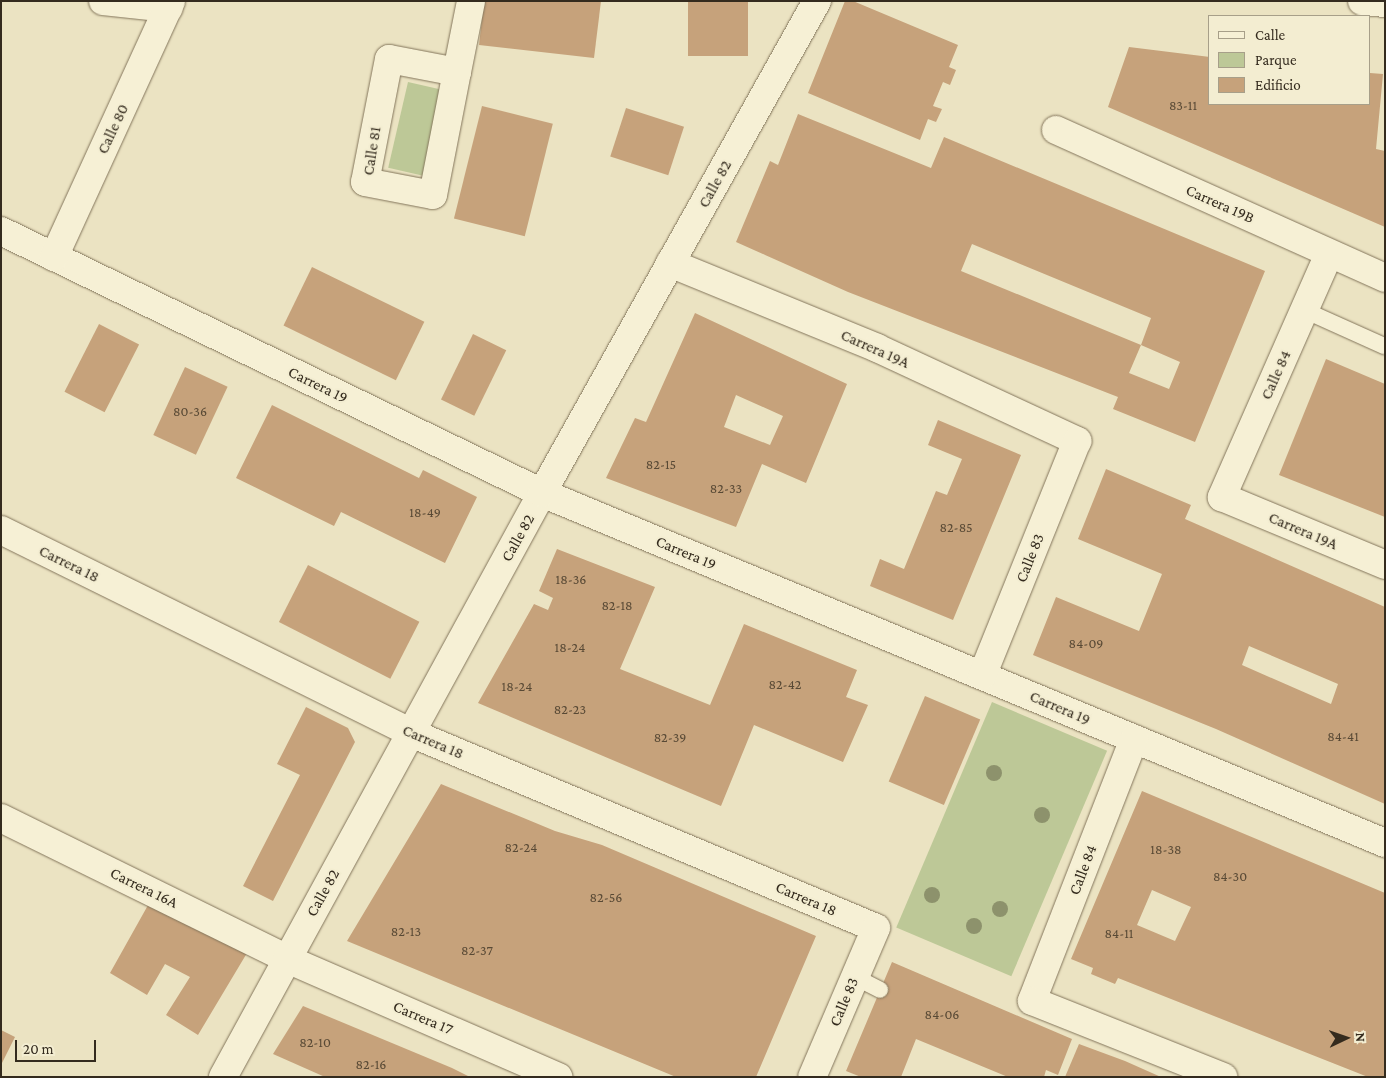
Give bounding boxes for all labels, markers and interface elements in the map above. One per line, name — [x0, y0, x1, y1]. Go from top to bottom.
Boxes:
legend — [1208, 15, 1371, 105]
text: Calle — [1255, 27, 1285, 43]
text: Parque — [1255, 52, 1296, 68]
text: Edificio — [1255, 77, 1301, 93]
house number: 83-11 — [1169, 97, 1197, 113]
street label: Calle 80 — [93, 101, 133, 157]
street label: Calle 81 — [359, 125, 385, 177]
street label: Calle 82 — [694, 157, 736, 211]
street label: Carrera 19B — [1183, 180, 1257, 228]
street label: Carrera 19A — [838, 325, 912, 373]
street label: Calle 84 — [1257, 347, 1295, 403]
street label: Carrera 19 — [285, 362, 351, 408]
house number: 80-36 — [173, 403, 207, 419]
house number: 82-15 — [646, 456, 676, 472]
house number: 82-33 — [710, 480, 742, 496]
house number: 18-49 — [409, 504, 441, 520]
street label: Carrera 19A — [1266, 508, 1340, 554]
street label: Calle 82 — [497, 511, 539, 565]
house number: 82-85 — [939, 519, 973, 535]
street label: Calle 83 — [1012, 531, 1048, 585]
street label: Carrera 19 — [653, 532, 719, 574]
street label: Carrera 18 — [36, 541, 102, 587]
house number: 18-36 — [556, 571, 586, 587]
house number: 82-18 — [601, 597, 633, 613]
house number: 84-09 — [1069, 635, 1103, 651]
house number: 18-24 — [555, 639, 585, 655]
house number: 82-42 — [768, 676, 802, 692]
house number: 18-24 — [502, 678, 532, 694]
street label: Carrera 19 — [1027, 687, 1093, 729]
house number: 82-23 — [554, 701, 586, 717]
street label: Carrera 18 — [400, 721, 466, 763]
house number: 84-41 — [1327, 728, 1359, 744]
house number: 82-39 — [654, 729, 686, 745]
house number: 82-24 — [505, 839, 537, 855]
house number: 18-38 — [1150, 841, 1182, 857]
street label: Calle 84 — [1065, 842, 1101, 898]
street label: Carrera 16A — [107, 863, 181, 913]
street label: Calle 82 — [302, 866, 344, 920]
house number: 84-30 — [1213, 868, 1247, 884]
street label: Carrera 18 — [773, 878, 839, 920]
house number: 82-56 — [590, 889, 622, 905]
house number: 82-13 — [391, 923, 421, 939]
house number: 84-11 — [1105, 925, 1133, 941]
house number: 82-37 — [461, 942, 493, 958]
street label: Calle 83 — [825, 975, 863, 1029]
street label: Carrera 17 — [390, 997, 456, 1039]
house number: 84-06 — [925, 1006, 959, 1022]
north arrow — [1321, 1013, 1371, 1063]
scale bar — [18, 1030, 99, 1062]
text: N — [1353, 1032, 1369, 1042]
house number: 82-10 — [299, 1034, 331, 1050]
text: 20 m — [23, 1041, 54, 1057]
house number: 82-16 — [356, 1056, 386, 1072]

